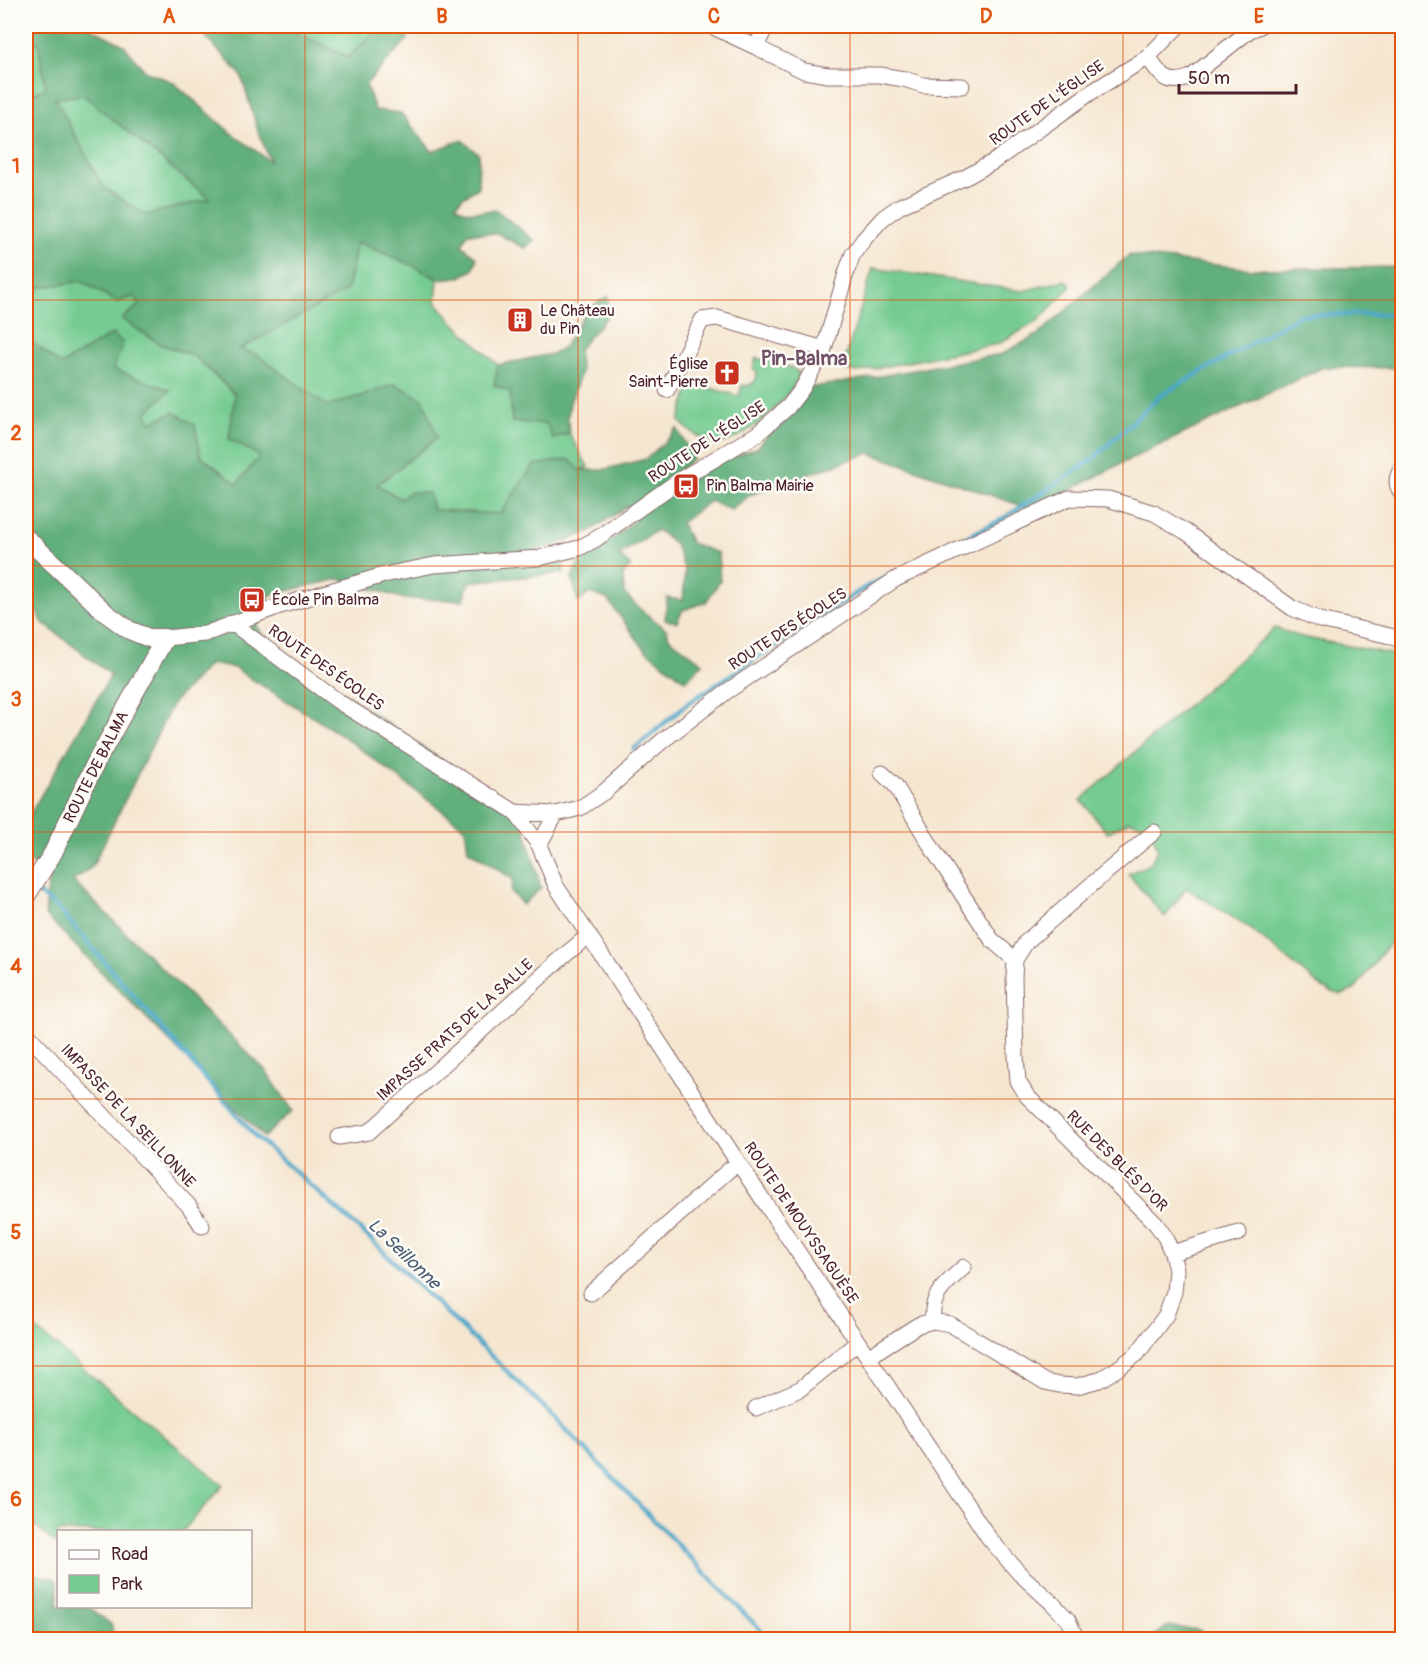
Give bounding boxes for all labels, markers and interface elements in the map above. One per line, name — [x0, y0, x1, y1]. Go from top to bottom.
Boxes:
text: A — [163, 4, 176, 29]
text: B — [436, 4, 448, 29]
text: C — [708, 4, 720, 29]
text: D — [980, 4, 993, 29]
text: E — [1254, 4, 1265, 29]
street label: ROUTE DE L'ÉGLISE — [986, 56, 1108, 150]
scale bar — [1179, 57, 1296, 95]
text: 50 m — [1188, 67, 1230, 90]
text: 1 — [12, 154, 20, 179]
place label: Le Château du Pin — [540, 301, 615, 339]
building icon: Le Château du Pin — [505, 305, 535, 335]
district label: Pin-Balma — [761, 346, 847, 371]
place label: Église Saint-Pierre — [628, 354, 708, 392]
church icon: Église Saint-Pierre — [712, 358, 742, 388]
street label: ROUTE DE L'ÉGLISE — [645, 397, 769, 487]
text: 2 — [10, 421, 22, 446]
bus stop icon: Pin Balma Mairie — [671, 471, 701, 501]
place label: Pin Balma Mairie — [706, 476, 814, 496]
street label: ROUTE DES ÉCOLES — [725, 583, 851, 675]
bus stop icon: École Pin Balma — [237, 585, 267, 615]
place label: École Pin Balma — [272, 590, 379, 610]
street label: ROUTE DES ÉCOLES — [264, 621, 388, 715]
text: 3 — [10, 687, 22, 712]
street label: ROUTE DE BALMA — [59, 708, 133, 826]
text: 4 — [10, 954, 22, 979]
street label: IMPASSE PRATS DE LA SALLE — [373, 954, 537, 1106]
street label: IMPASSE DE LA SEILLONNE — [56, 1040, 200, 1192]
street label: RUE DES BLÉS D'OR — [1062, 1106, 1172, 1216]
street label: ROUTE DE MOUYSSAGUÈSE — [739, 1138, 864, 1308]
water label: La Seillonne — [363, 1214, 447, 1296]
text: 5 — [11, 1220, 22, 1245]
text: 6 — [10, 1487, 22, 1512]
legend — [57, 1530, 252, 1608]
text: Road — [111, 1543, 148, 1566]
text: Park — [111, 1573, 143, 1596]

